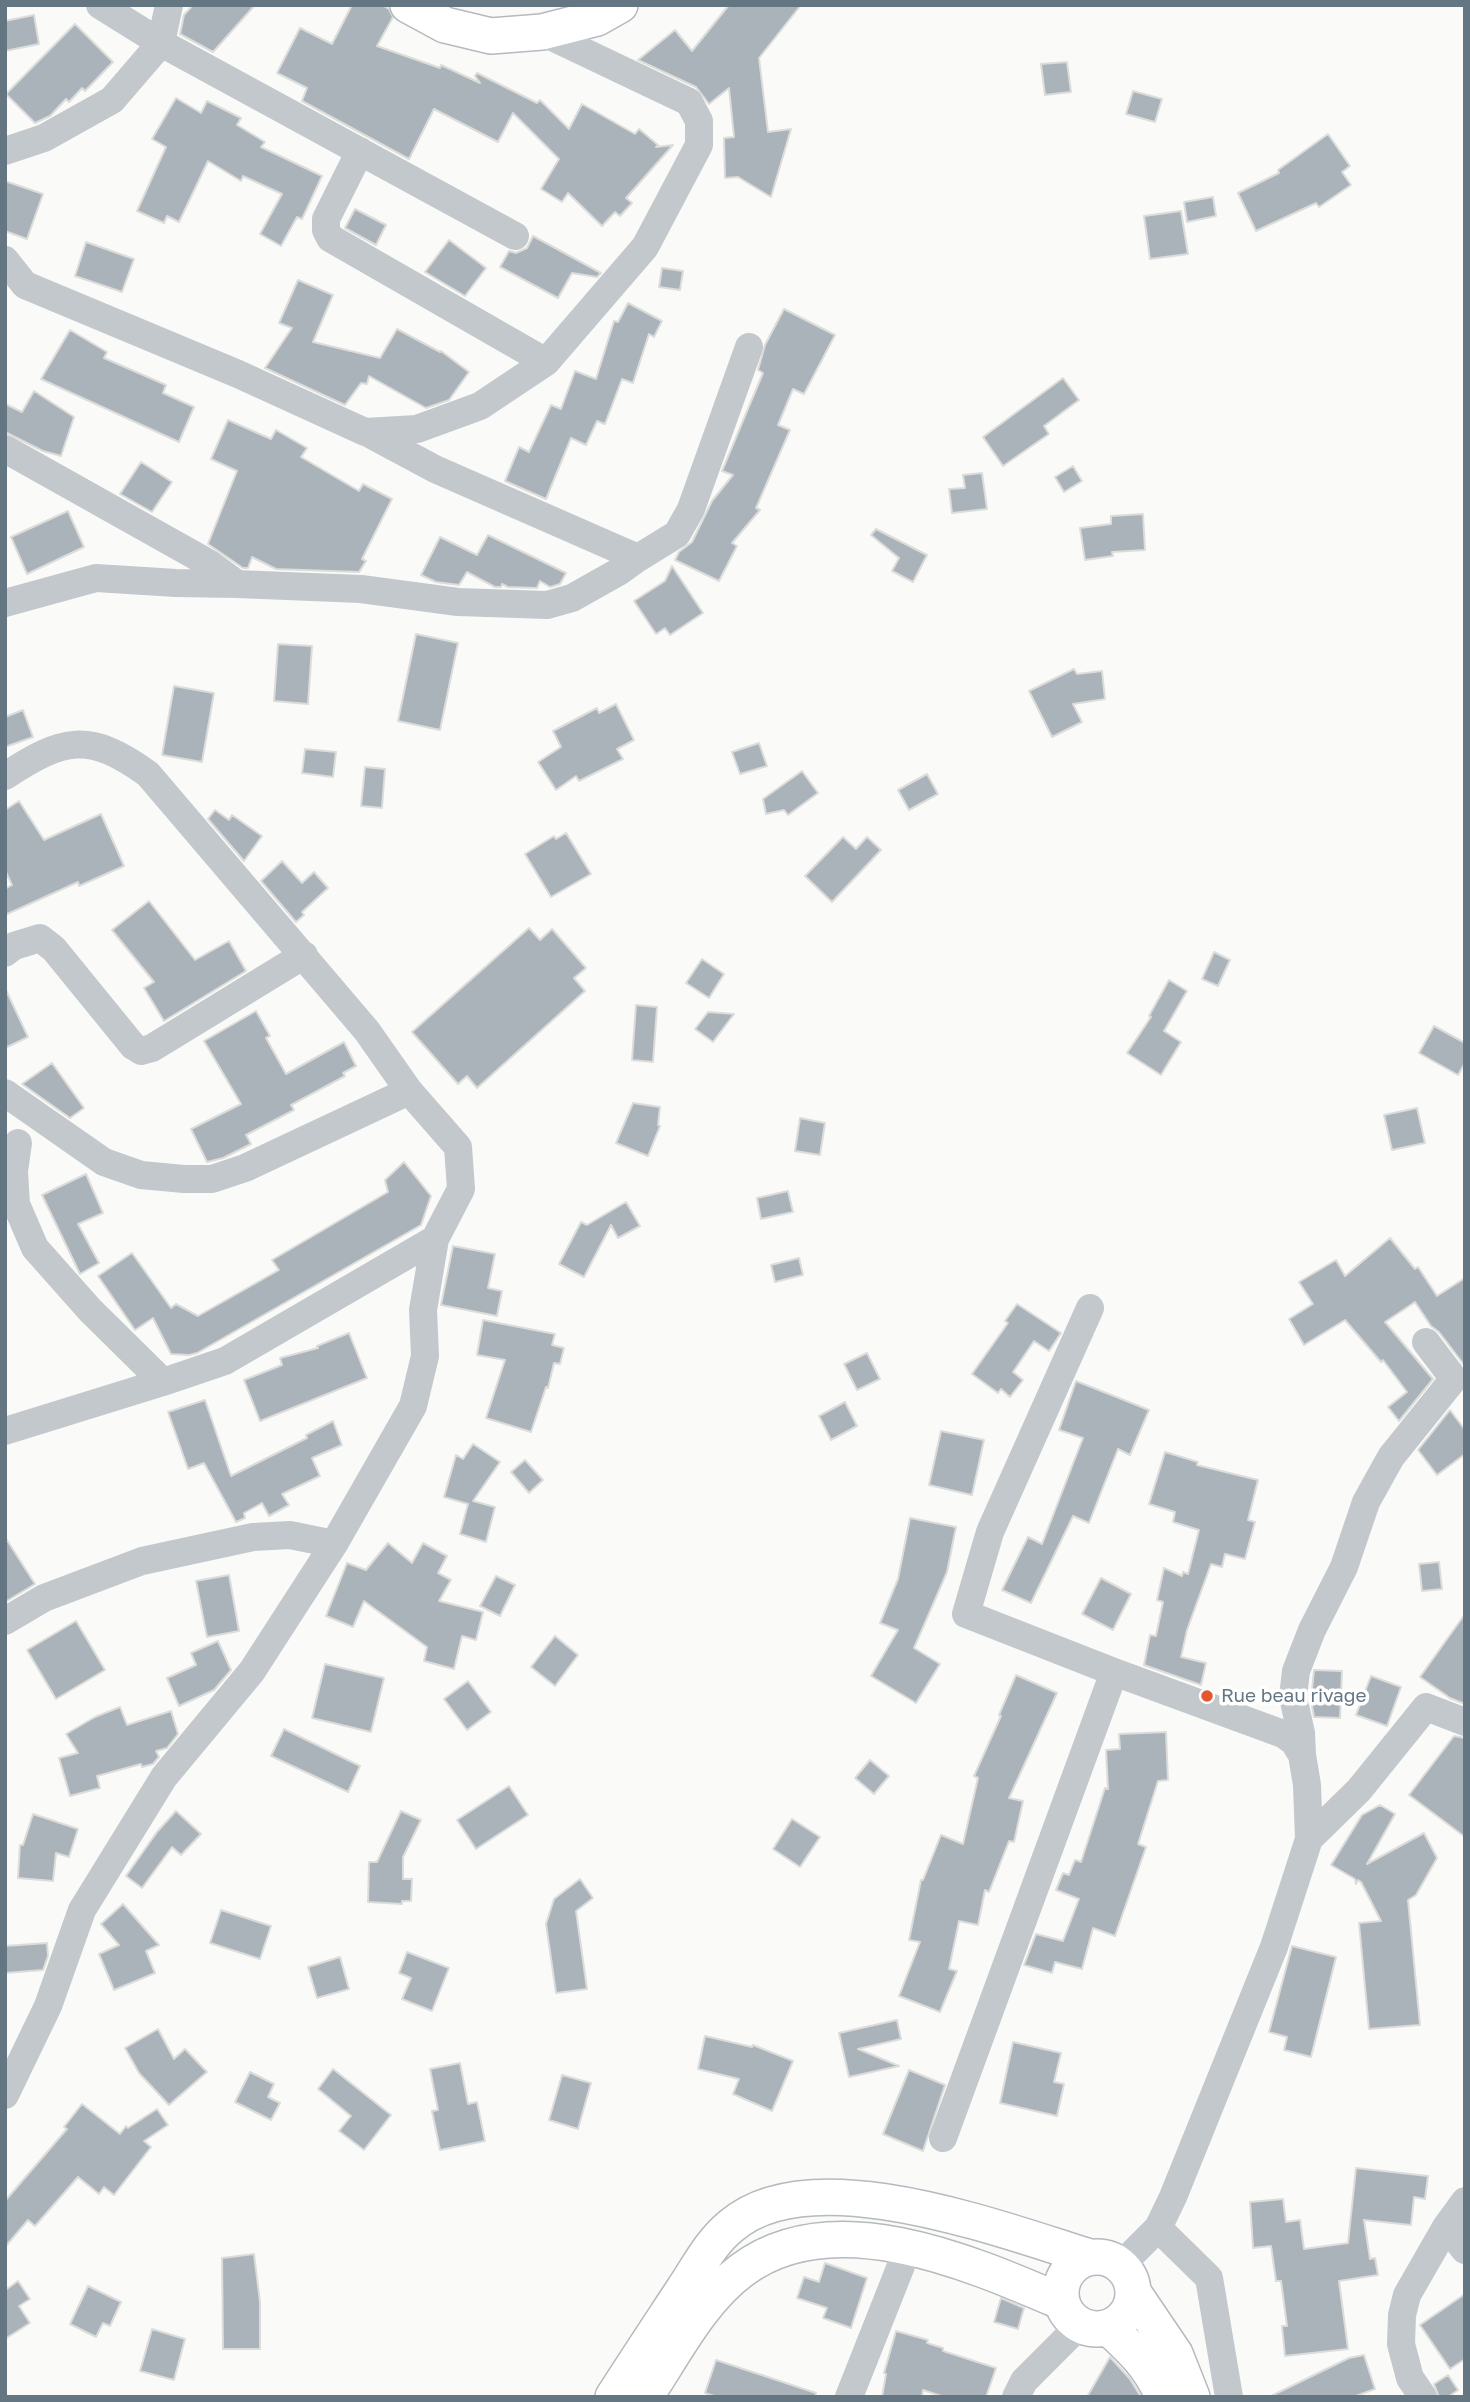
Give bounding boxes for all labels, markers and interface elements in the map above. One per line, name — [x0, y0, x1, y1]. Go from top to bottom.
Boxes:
place label: Rue beau rivage — [1221, 1685, 1367, 1707]
marker: Rue beau rivage — [1199, 1688, 1215, 1704]

